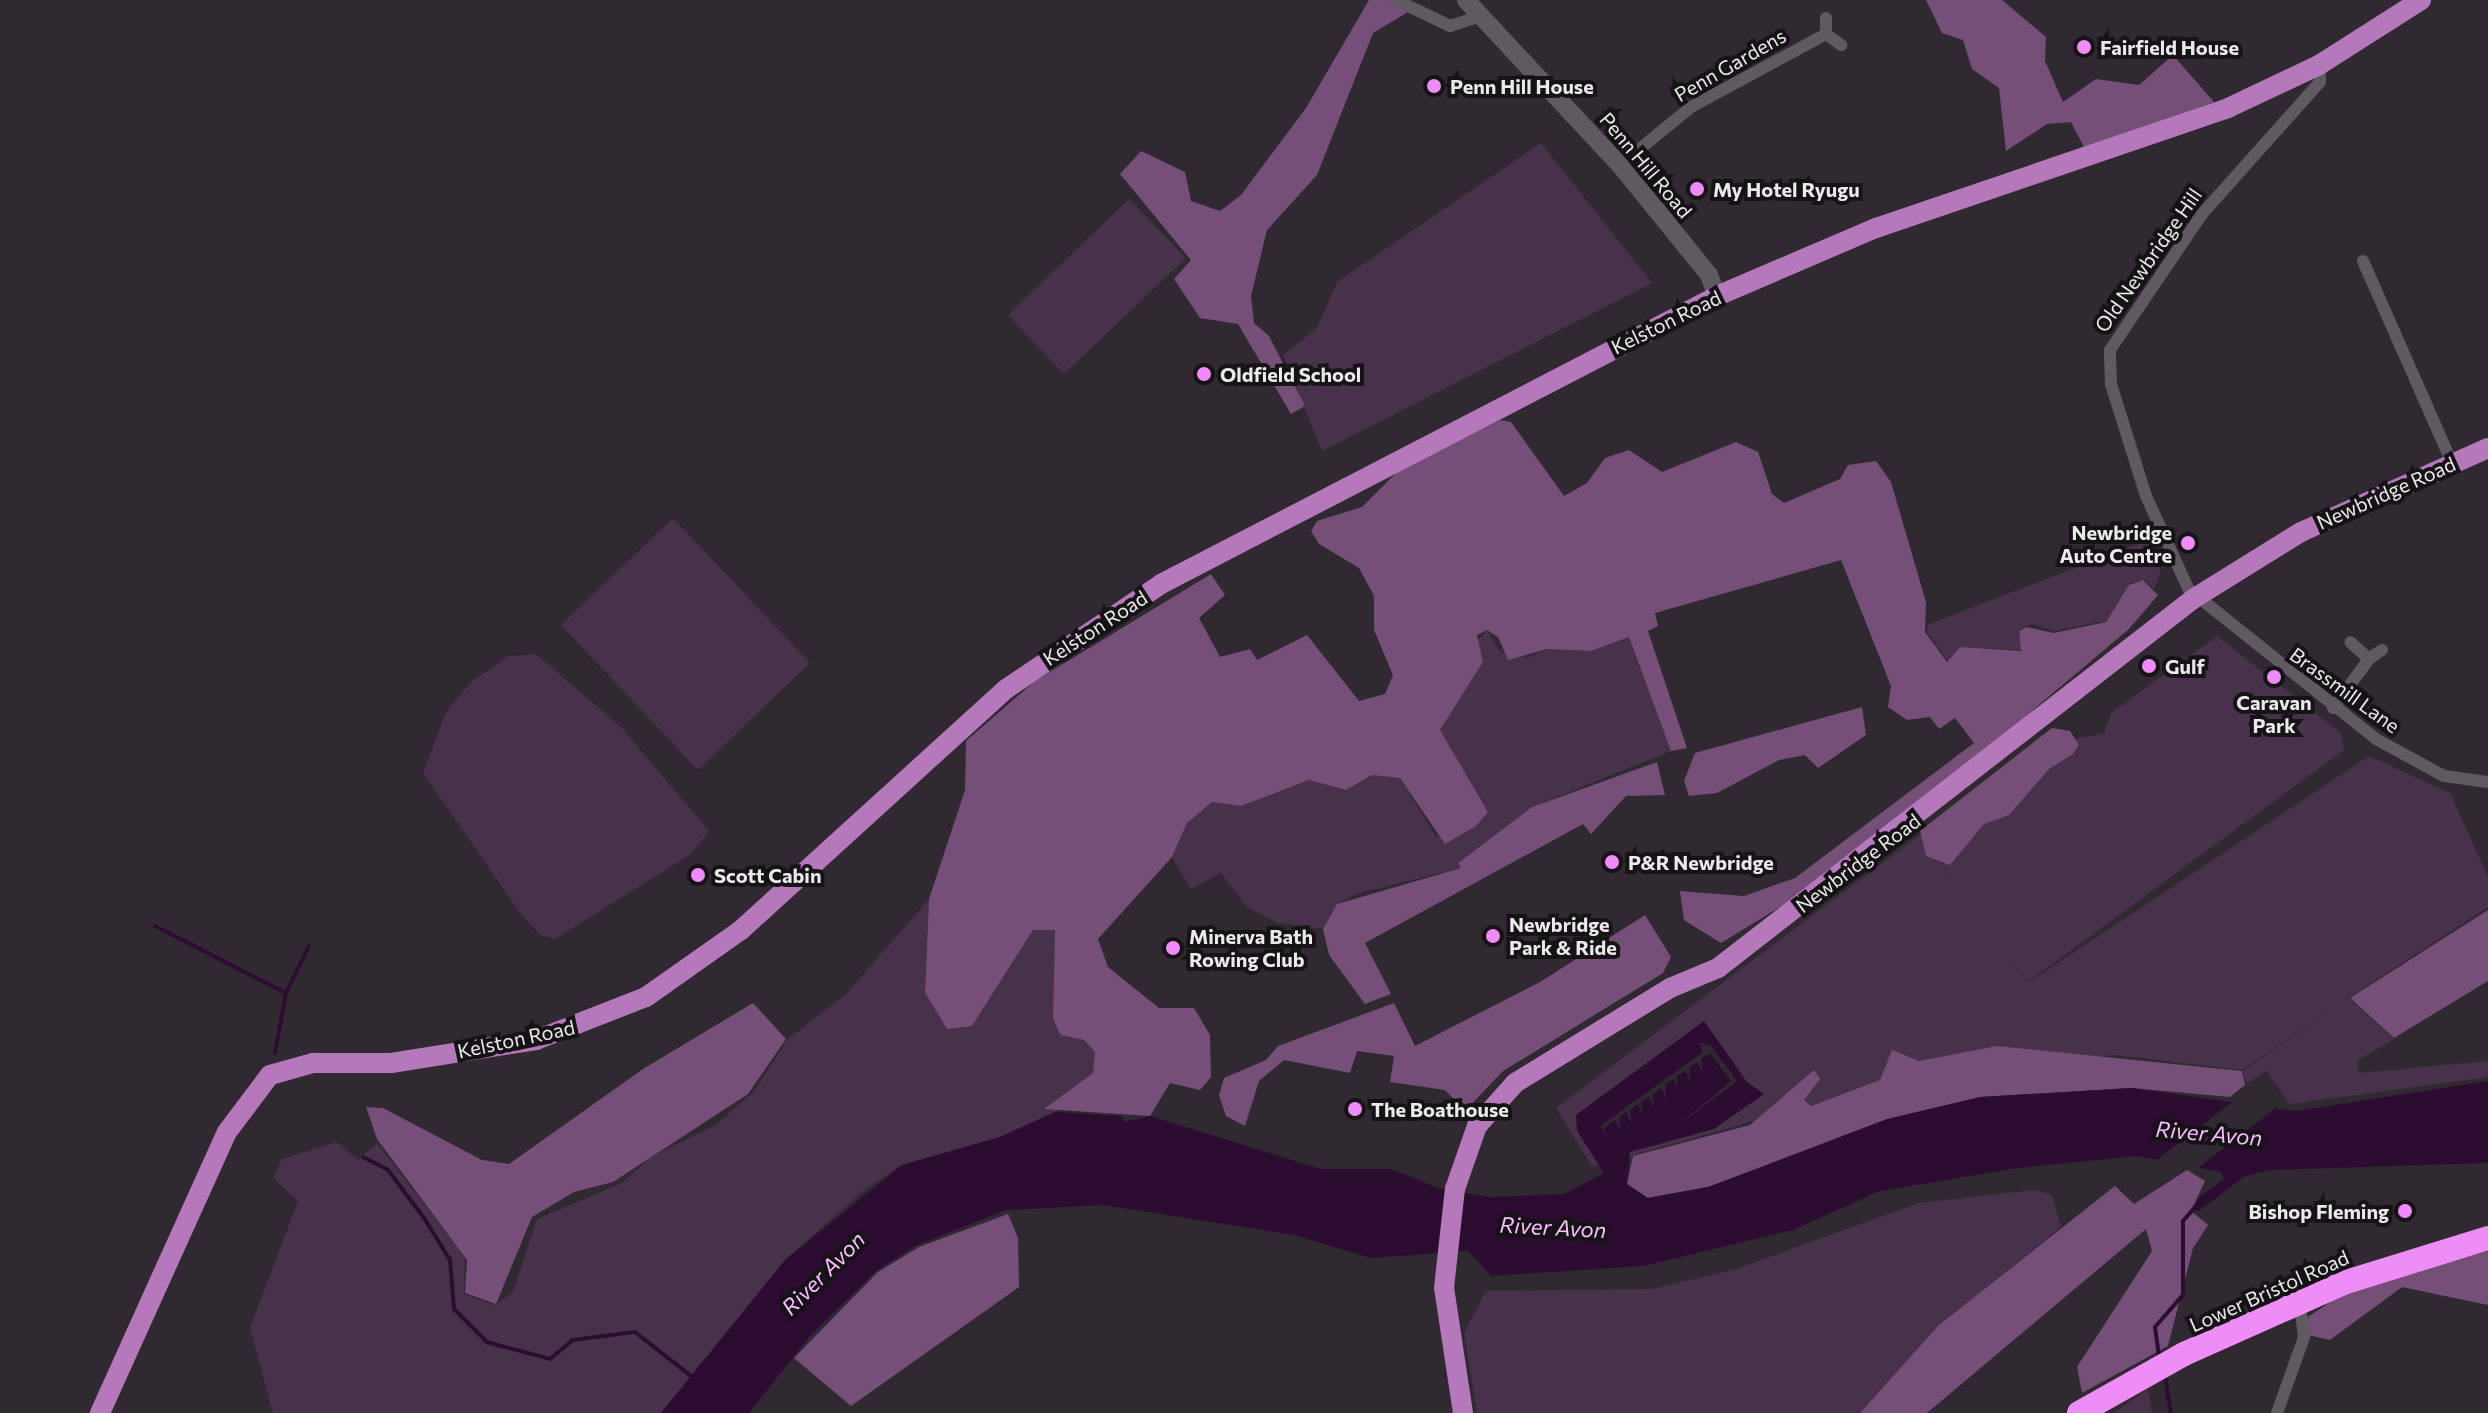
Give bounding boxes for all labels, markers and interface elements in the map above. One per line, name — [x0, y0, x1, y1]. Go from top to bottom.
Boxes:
street label: Penn Gardens — [1670, 23, 1790, 107]
place label: Fairfield House — [2100, 35, 2239, 59]
marker: Fairfield House — [2075, 38, 2093, 56]
place label: Penn Hill House — [1450, 74, 1594, 98]
marker: Penn Hill House — [1425, 77, 1443, 95]
street label: Penn Hill Road — [1595, 107, 1697, 223]
place label: My Hotel Ryugu — [1713, 177, 1860, 201]
marker: My Hotel Ryugu — [1688, 180, 1706, 198]
street label: Old Newbridge Hill — [2089, 183, 2207, 337]
street label: Kelston Road — [1607, 285, 1725, 359]
place label: Oldfield School — [1220, 362, 1361, 386]
marker: Oldfield School — [1195, 365, 1213, 383]
street label: Newbridge Road — [2313, 452, 2459, 534]
place label: Newbridge Auto Centre — [2060, 520, 2172, 567]
marker: Newbridge Auto Centre — [2179, 534, 2197, 552]
street label: Kelston Road — [1038, 585, 1152, 671]
street label: Brassmill Lane — [2285, 642, 2405, 738]
place label: Gulf — [2165, 654, 2205, 678]
marker: Gulf — [2140, 657, 2158, 675]
marker: Caravan Park — [2265, 668, 2283, 686]
place label: Caravan Park — [2236, 690, 2312, 737]
street label: Newbridge Road — [1791, 808, 1925, 918]
place label: P&R Newbridge — [1628, 850, 1774, 874]
marker: P&R Newbridge — [1603, 853, 1621, 871]
place label: Scott Cabin — [714, 863, 821, 887]
marker: Scott Cabin — [689, 866, 707, 884]
place label: Newbridge Park & Ride — [1509, 912, 1617, 959]
place label: Minerva Bath Rowing Club — [1189, 924, 1313, 971]
marker: Newbridge Park & Ride — [1484, 927, 1502, 945]
marker: Minerva Bath Rowing Club — [1164, 939, 1182, 957]
street label: Kelston Road — [455, 1015, 577, 1063]
place label: The Boathouse — [1371, 1097, 1509, 1121]
marker: The Boathouse — [1346, 1100, 1364, 1118]
water label: River Avon — [2155, 1115, 2263, 1151]
place label: Bishop Fleming — [2249, 1199, 2389, 1223]
marker: Bishop Fleming — [2396, 1202, 2414, 1220]
water label: River Avon — [1499, 1211, 1607, 1243]
water label: River Avon — [776, 1226, 870, 1320]
street label: Lower Bristol Road — [2186, 1245, 2352, 1337]

